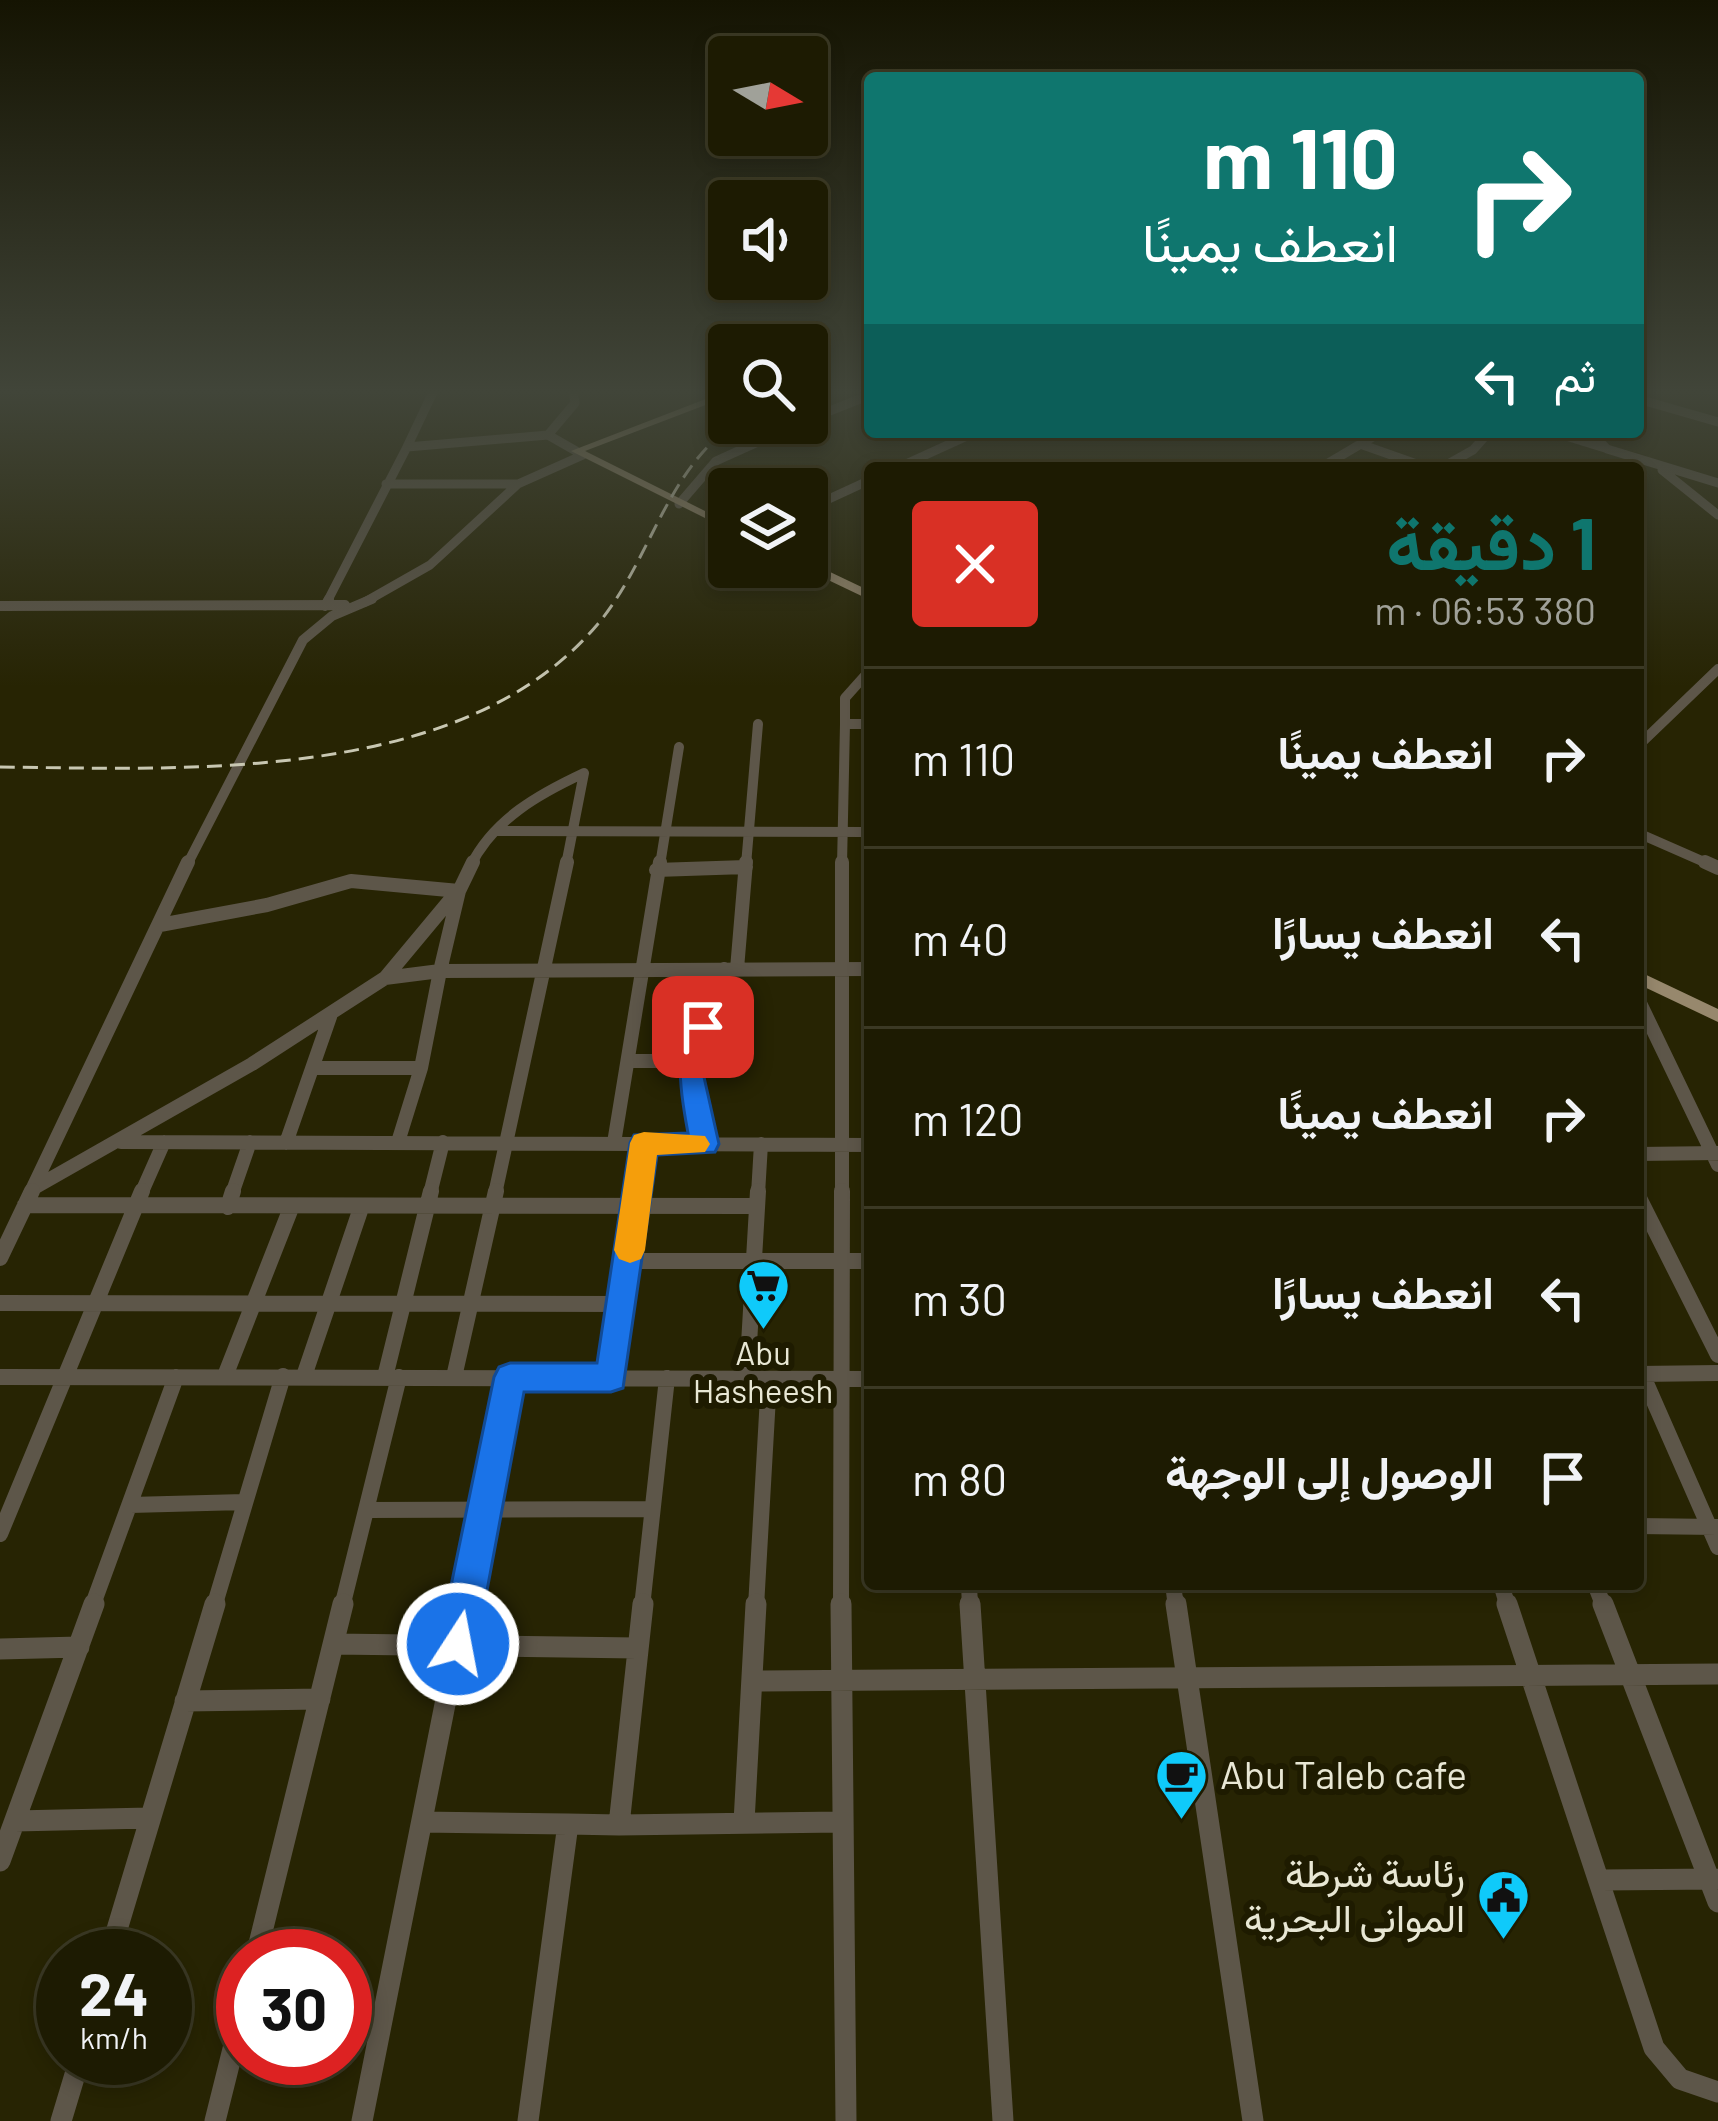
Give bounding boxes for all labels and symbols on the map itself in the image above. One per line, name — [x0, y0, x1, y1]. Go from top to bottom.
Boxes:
north arrow — [708, 36, 828, 156]
pin — [652, 976, 754, 1078]
supermarket icon: Abu Hasheesh — [735, 1258, 791, 1332]
place label: Abu Hasheesh — [693, 1332, 833, 1410]
position arrow — [395, 1581, 521, 1707]
cafe icon: Abu Taleb cafe — [1153, 1747, 1209, 1821]
place label: Abu Taleb cafe — [1220, 1750, 1467, 1797]
place label: رئاسة شرطة الموانى البحرية — [1244, 1848, 1465, 1943]
public building icon: رئاسة شرطة الموانى البحرية — [1476, 1867, 1532, 1941]
speed limit sign: 30 — [216, 1929, 372, 2085]

